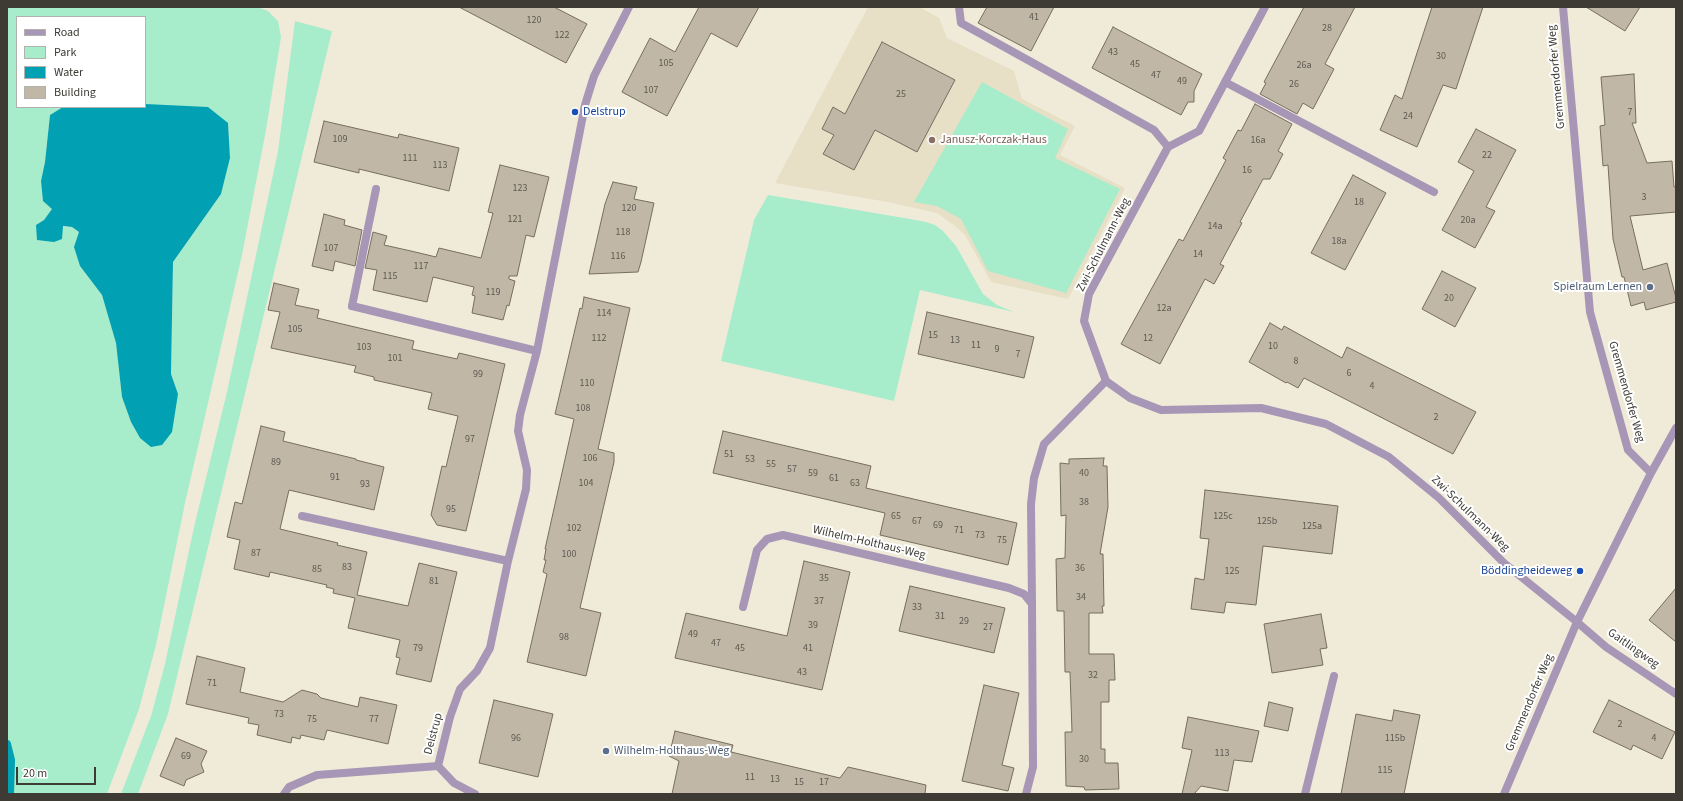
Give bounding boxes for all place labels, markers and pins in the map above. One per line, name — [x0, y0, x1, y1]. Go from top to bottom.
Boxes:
place label: Delstrup — [583, 105, 626, 119]
marker: Delstrup — [570, 107, 580, 117]
place label: Janusz-Korczak-Haus — [940, 133, 1047, 147]
marker: Janusz-Korczak-Haus — [927, 135, 937, 145]
place label: Spielraum Lernen — [1553, 280, 1642, 294]
marker: Spielraum Lernen — [1645, 282, 1655, 292]
place label: Böddingheideweg — [1481, 564, 1572, 578]
marker: Böddingheideweg — [1575, 566, 1585, 576]
place label: Wilhelm-Holthaus-Weg — [614, 744, 729, 758]
marker: Wilhelm-Holthaus-Weg — [601, 746, 611, 756]

